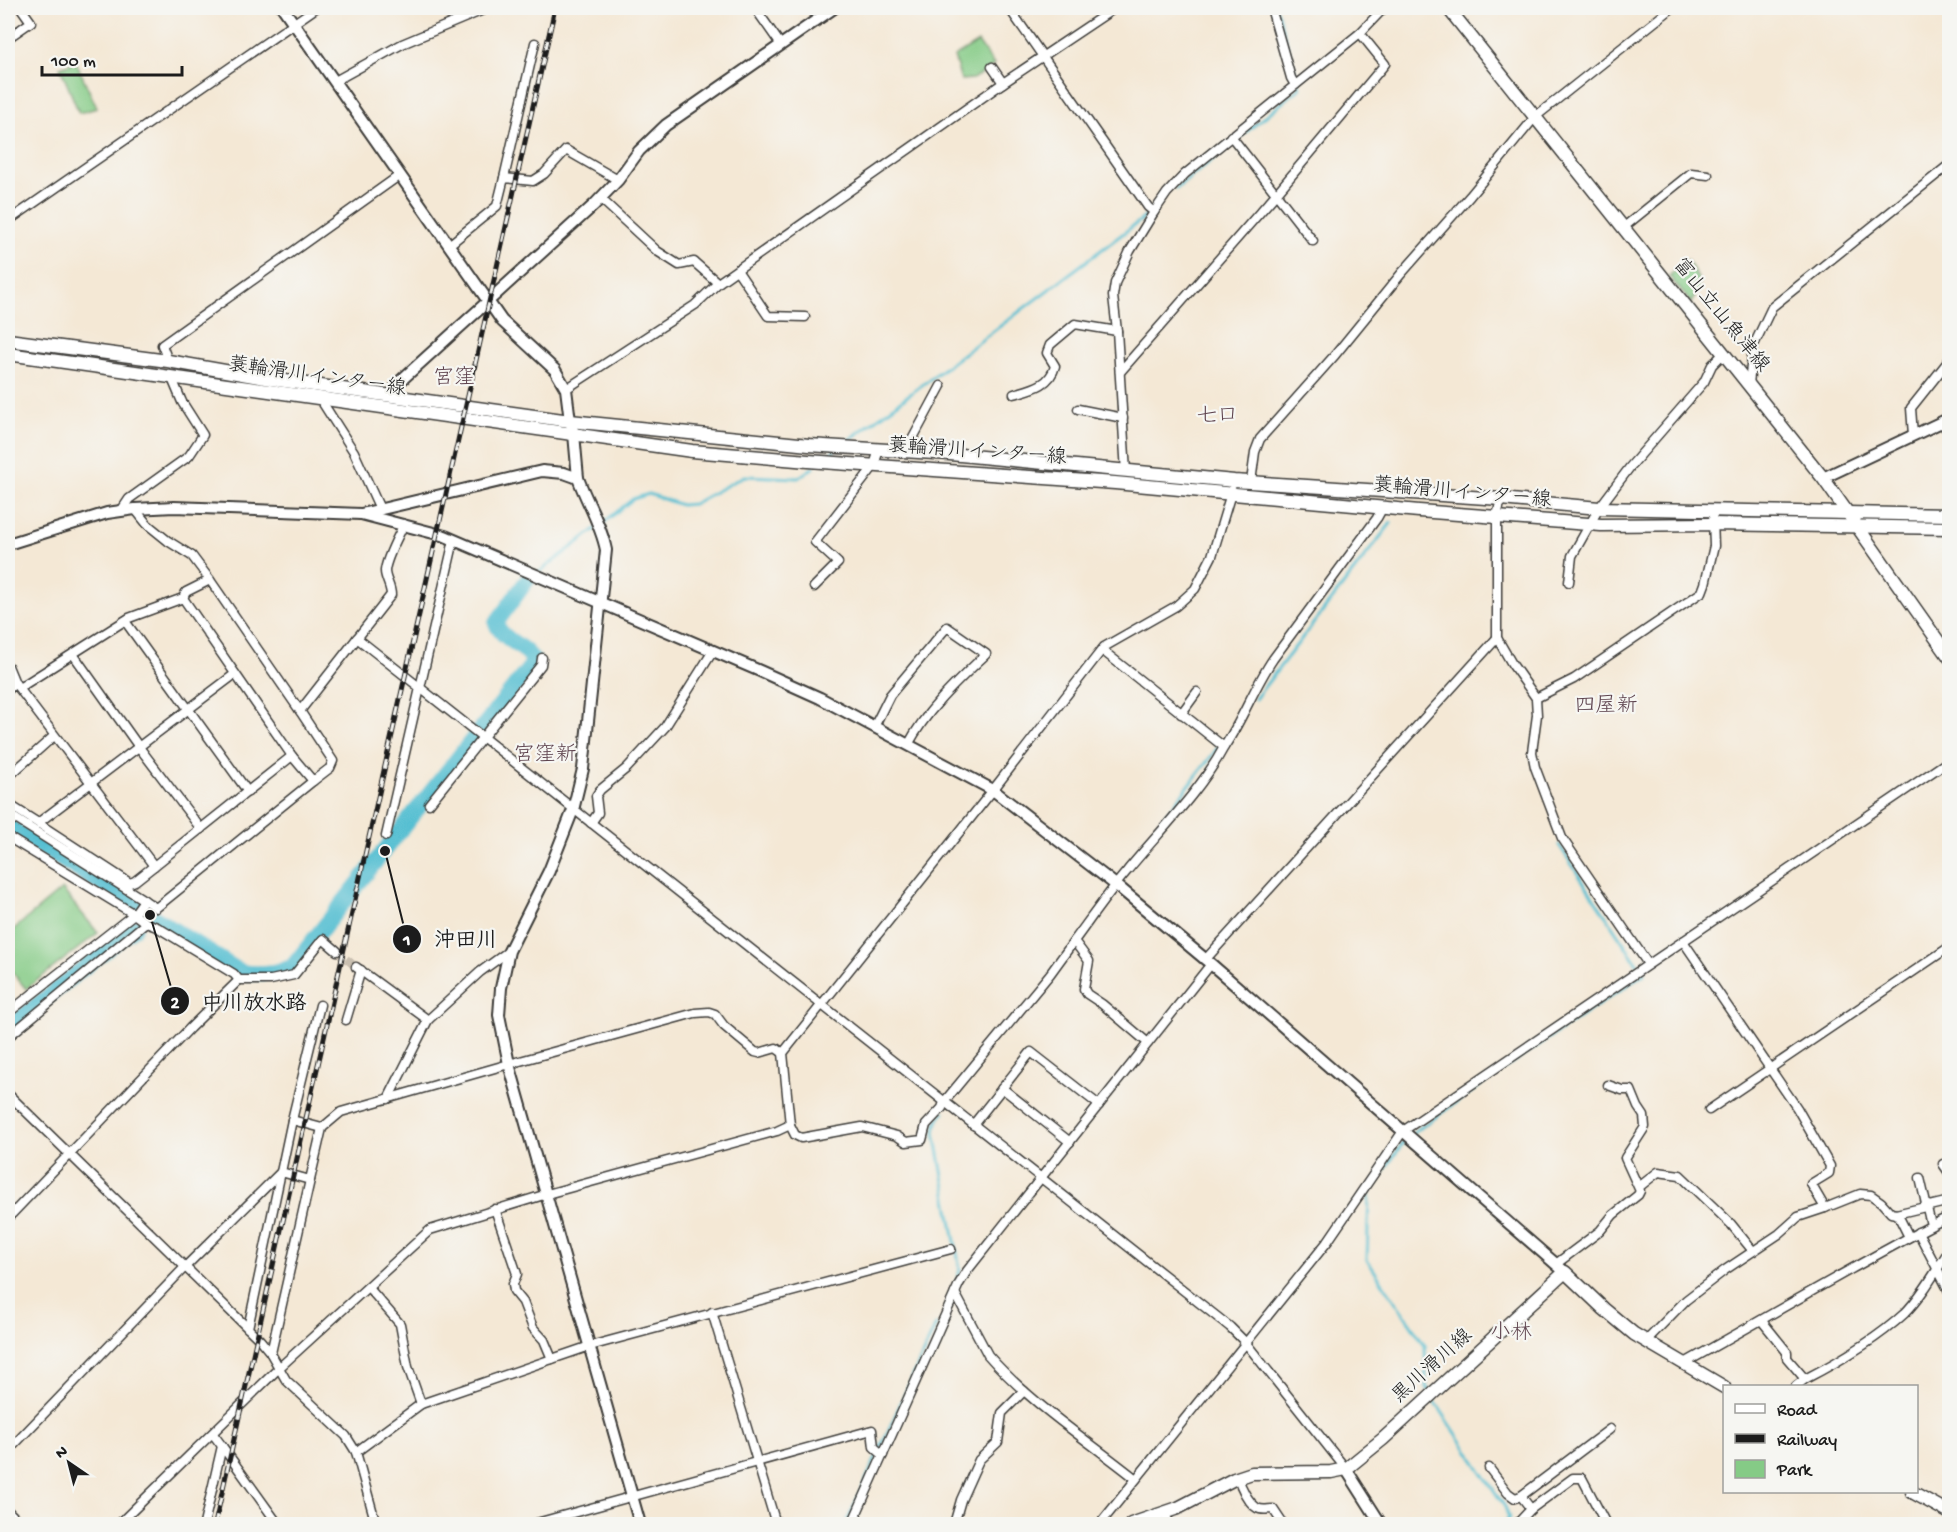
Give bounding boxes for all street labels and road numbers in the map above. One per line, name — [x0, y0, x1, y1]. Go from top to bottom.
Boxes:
street label: 富山立山魚津線 — [1667, 253, 1775, 378]
street label: 蓑輪滑川インター線 — [227, 352, 408, 402]
street label: 蓑輪滑川インター線 — [887, 433, 1067, 471]
street label: 蓑輪滑川インター線 — [1372, 473, 1552, 513]
street label: 黒川滑川線 — [1387, 1324, 1478, 1409]

